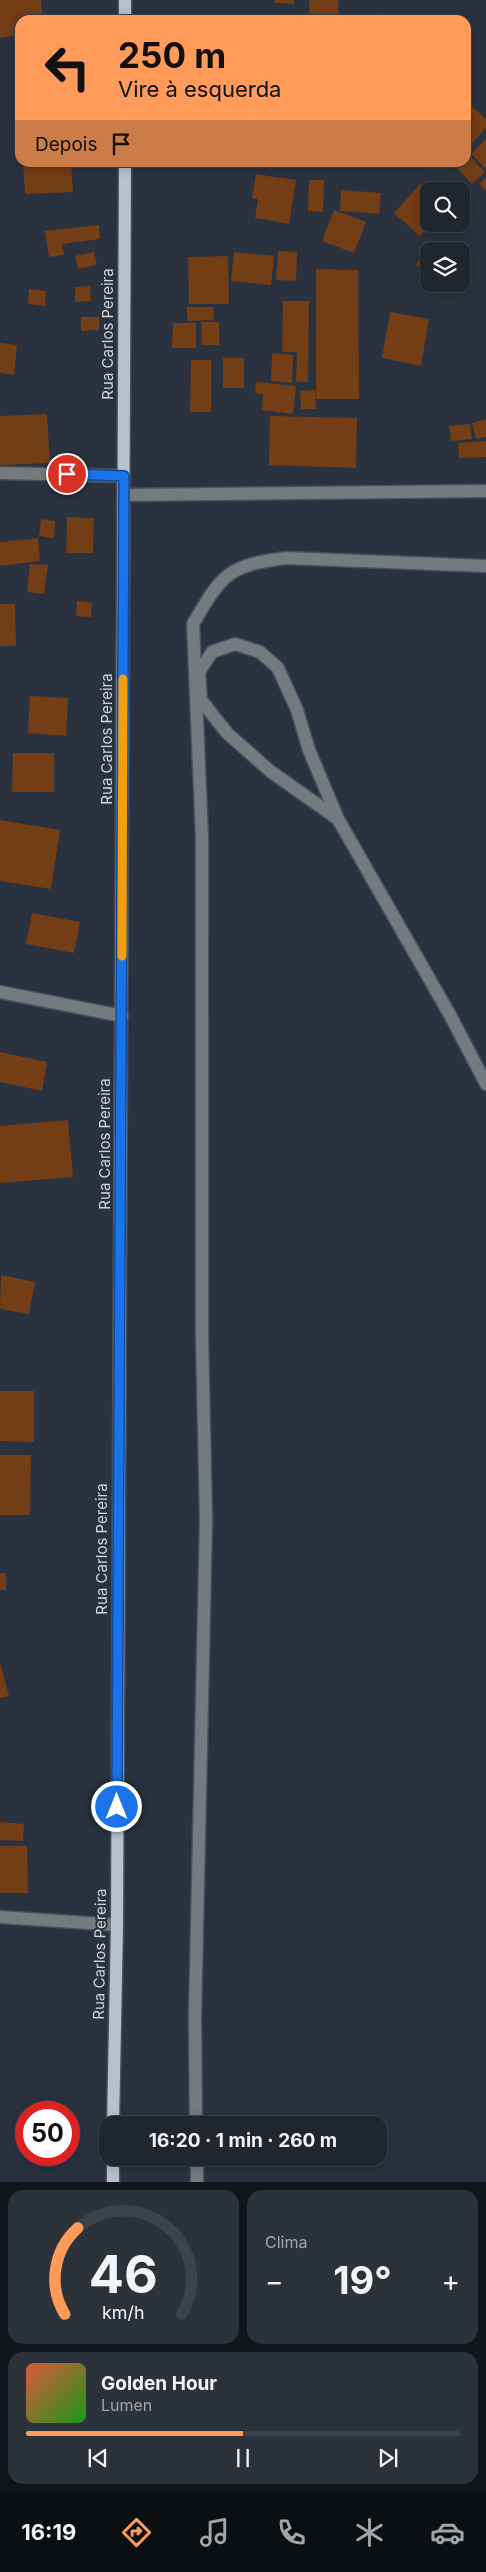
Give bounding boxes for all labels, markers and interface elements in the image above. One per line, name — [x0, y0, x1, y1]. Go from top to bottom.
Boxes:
text: 250 m — [118, 34, 226, 76]
icon: left — [35, 35, 100, 100]
text: Vire à esquerda — [118, 76, 281, 102]
icon: arrive — [107, 130, 135, 158]
text: Depois — [35, 133, 97, 156]
map controls — [420, 182, 470, 292]
button: search — [420, 182, 470, 232]
button: layers — [420, 242, 470, 292]
street label: Rua Carlos Pereira — [98, 268, 117, 400]
pin — [46, 453, 88, 495]
icon: arrive — [53, 460, 81, 488]
street label: Rua Carlos Pereira — [97, 673, 116, 805]
street label: Rua Carlos Pereira — [95, 1078, 114, 1210]
street label: Rua Carlos Pereira — [92, 1483, 111, 1615]
position arrow — [90, 1780, 142, 1832]
street label: Rua Carlos Pereira — [89, 1888, 110, 2020]
speed limit sign: 50 — [15, 2101, 80, 2166]
text: 16:20 · 1 min · 260 m — [149, 2129, 337, 2152]
text: Clima — [265, 2232, 307, 2252]
text: 46 — [89, 2243, 158, 2306]
text: 19° — [333, 2257, 392, 2303]
text: − — [265, 2264, 284, 2298]
text: + — [441, 2264, 460, 2298]
text: km/h — [102, 2302, 145, 2323]
text: Golden Hour — [101, 2372, 217, 2395]
text: Lumen — [101, 2395, 152, 2415]
icon: previous — [84, 2444, 112, 2472]
icon: pause — [229, 2444, 257, 2472]
icon: next — [374, 2444, 402, 2472]
icon: directions — [119, 2515, 154, 2550]
icon: music — [197, 2515, 232, 2550]
icon: phone — [274, 2515, 309, 2550]
icon: climate — [352, 2515, 387, 2550]
icon: car — [430, 2515, 465, 2550]
text: 16:19 — [21, 2519, 76, 2545]

